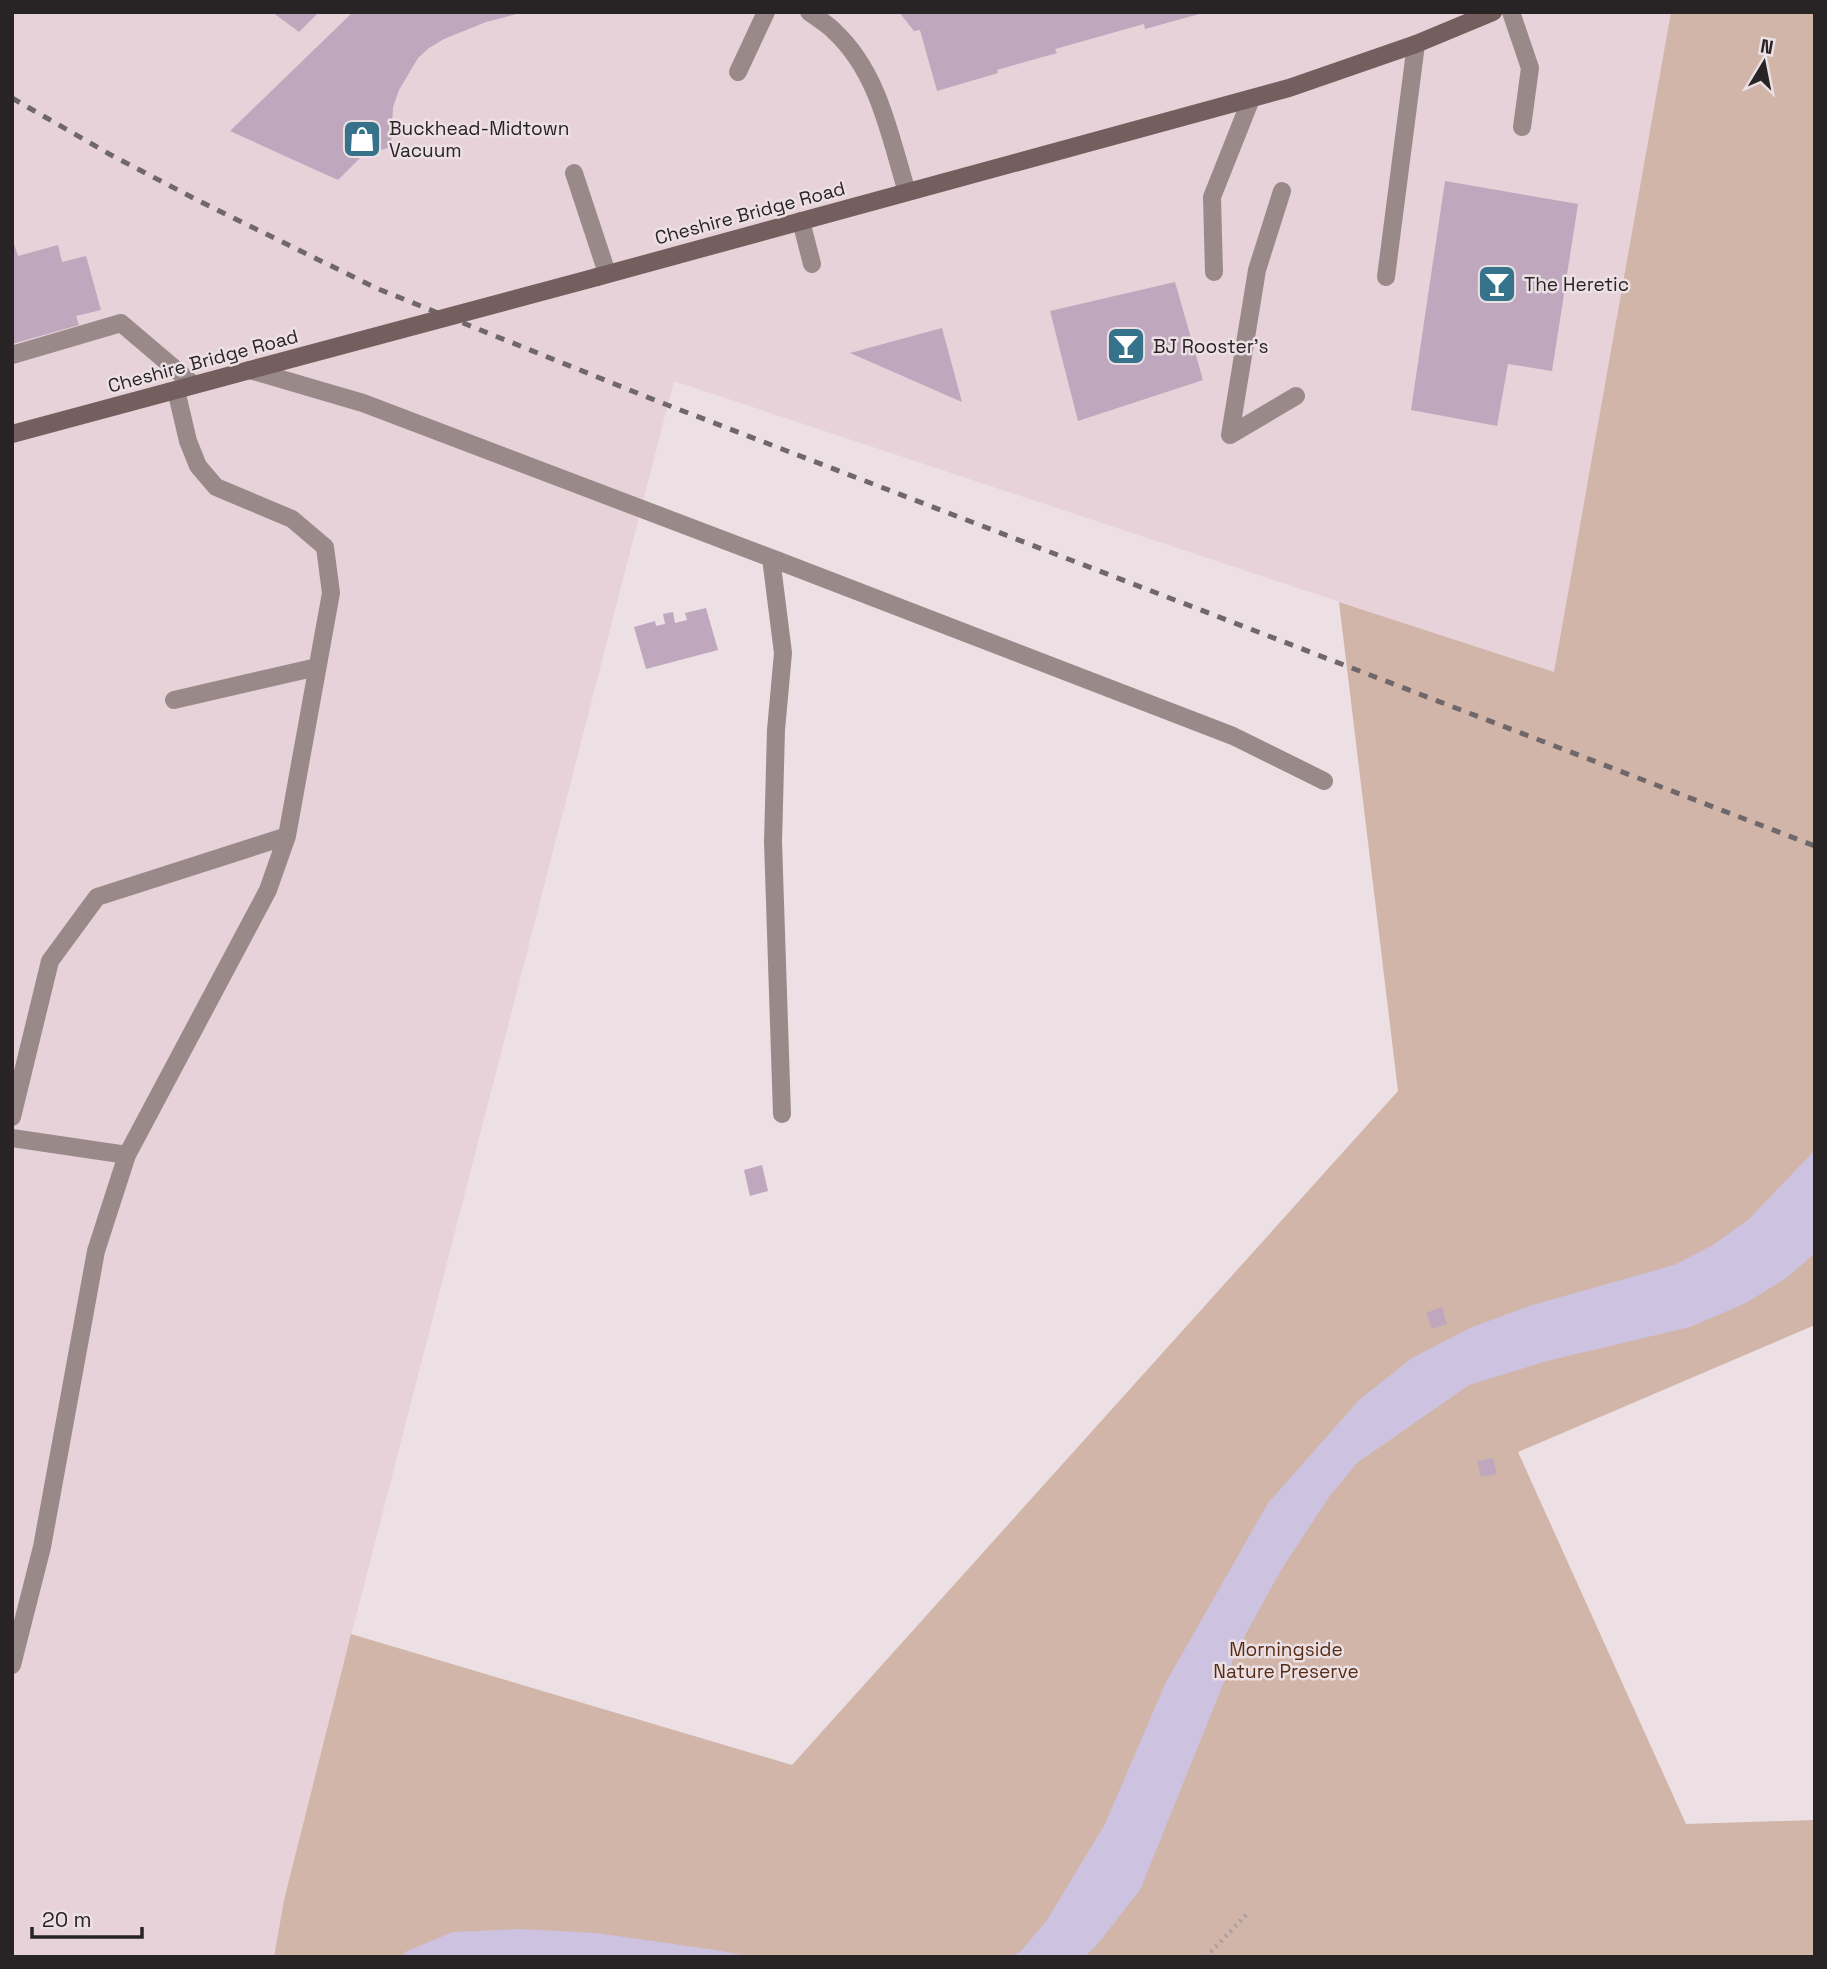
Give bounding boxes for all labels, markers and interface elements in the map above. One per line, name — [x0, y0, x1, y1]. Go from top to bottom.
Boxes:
north arrow — [1729, 28, 1799, 98]
text: N — [1758, 33, 1775, 60]
place label: Buckhead-Midtown Vacuum — [389, 116, 569, 163]
shop icon: Buckhead-Midtown Vacuum — [341, 118, 383, 160]
street label: Cheshire Bridge Road — [652, 176, 848, 250]
bar icon: The Heretic — [1476, 263, 1518, 305]
place label: The Heretic — [1524, 272, 1629, 297]
street label: Cheshire Bridge Road — [105, 324, 301, 398]
bar icon: BJ Rooster's — [1105, 325, 1147, 367]
place label: BJ Rooster's — [1153, 334, 1269, 359]
park label: Morningside Nature Preserve — [1213, 1637, 1359, 1684]
scale bar — [32, 1896, 142, 1940]
text: 20 m — [42, 1906, 92, 1933]

